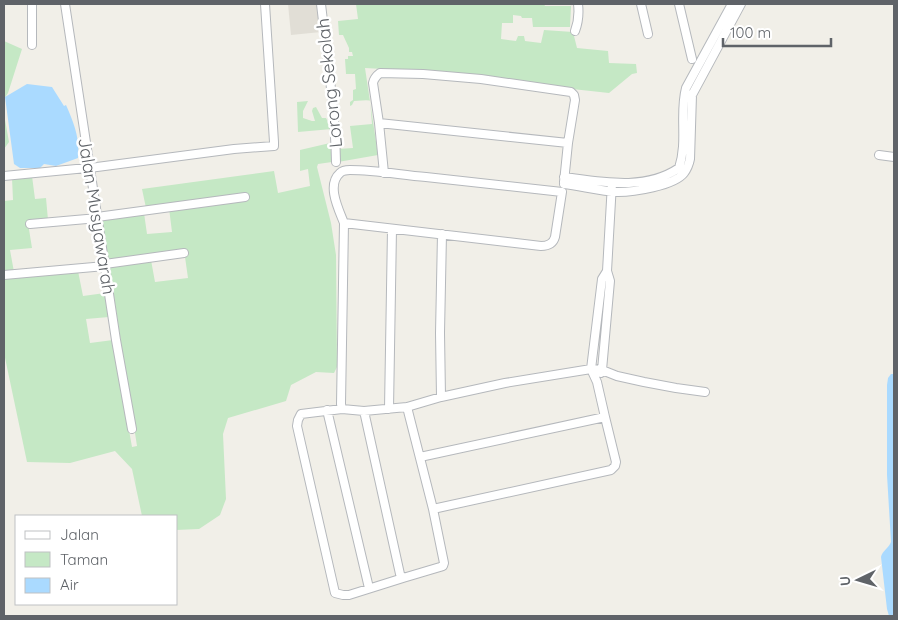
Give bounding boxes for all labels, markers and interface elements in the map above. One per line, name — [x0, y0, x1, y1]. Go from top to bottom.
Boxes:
scale bar — [723, 15, 830, 47]
street label: Lorong Sekolah — [311, 17, 347, 149]
text: 100 m — [730, 23, 771, 42]
street label: Jalan Musyawarah — [73, 136, 121, 296]
legend — [15, 515, 178, 605]
text: Jalan — [60, 525, 99, 544]
text: Taman — [60, 550, 108, 569]
north arrow — [833, 555, 883, 605]
text: Air — [60, 575, 79, 594]
text: U — [836, 575, 854, 587]

